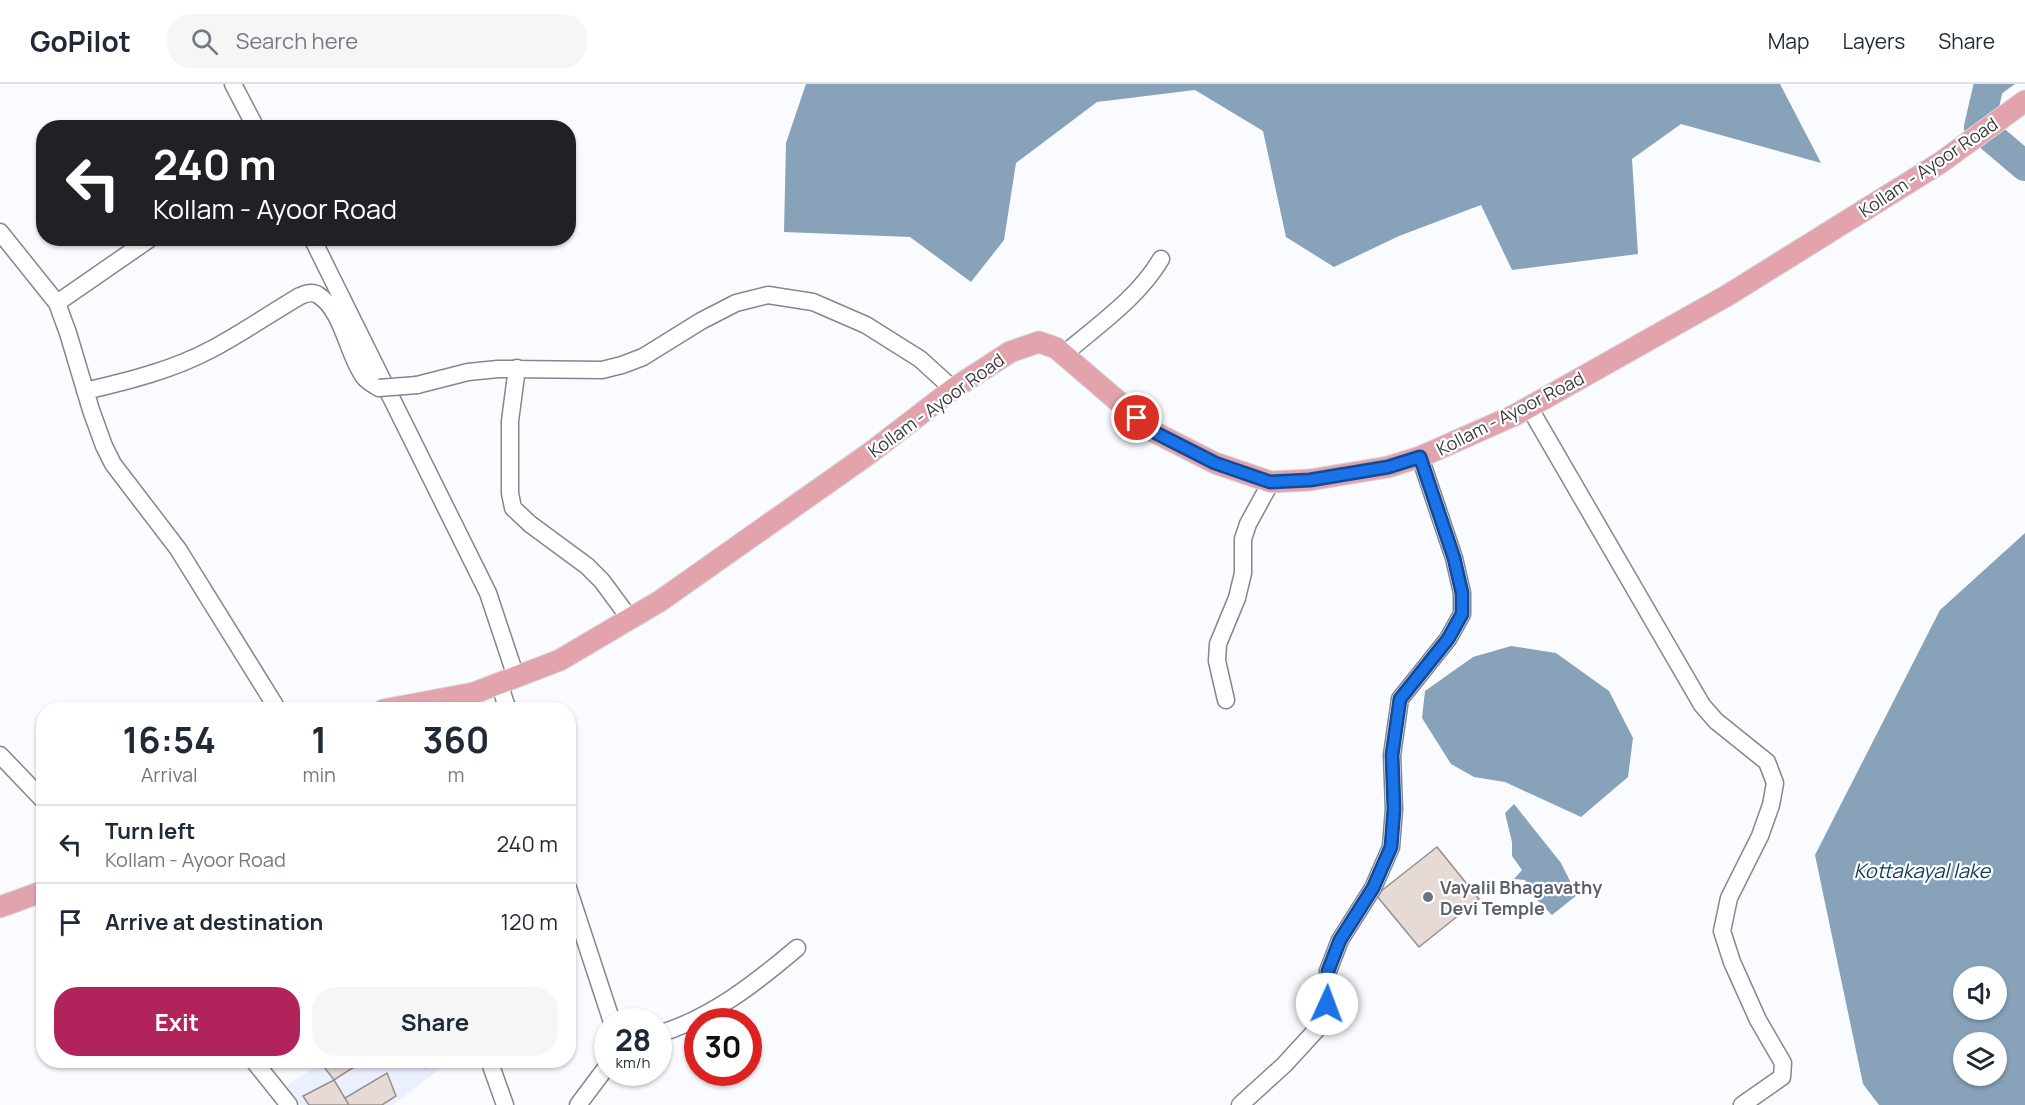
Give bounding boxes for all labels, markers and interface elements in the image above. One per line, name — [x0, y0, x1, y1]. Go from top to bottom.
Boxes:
search box — [167, 14, 587, 68]
text: GoPilot — [30, 22, 131, 60]
icon: search — [188, 25, 221, 58]
text: Search here — [236, 26, 358, 56]
text: Map — [1768, 27, 1809, 55]
text: Layers — [1842, 27, 1905, 55]
text: Share — [1938, 27, 1995, 55]
street label: Kollam - Ayoor Road — [1854, 112, 2002, 222]
text: 240 m — [153, 135, 277, 193]
icon: left — [54, 144, 132, 222]
text: Kollam - Ayoor Road — [153, 190, 397, 227]
street label: Kollam - Ayoor Road — [863, 347, 1009, 463]
street label: Kollam - Ayoor Road — [1432, 365, 1588, 461]
pin — [1111, 392, 1162, 443]
icon: arrive — [1120, 401, 1153, 434]
text: 16:54 — [123, 715, 216, 764]
text: 1 — [311, 715, 327, 764]
text: 360 — [423, 715, 490, 764]
text: Arrival — [141, 761, 198, 788]
text: min — [302, 761, 336, 788]
text: m — [448, 761, 464, 788]
text: Turn left — [105, 816, 195, 846]
icon: left — [54, 828, 87, 861]
text: 240 m — [496, 829, 558, 859]
text: Kollam - Ayoor Road — [105, 846, 286, 873]
water label: Kottakayal lake — [1854, 857, 1992, 884]
place label: Vayalil Bhagavathy Devi Temple — [1440, 875, 1602, 920]
marker: Vayalil Bhagavathy Devi Temple — [1421, 890, 1435, 904]
icon: arrive — [54, 906, 87, 939]
text: Arrive at destination — [105, 907, 323, 937]
text: 120 m — [500, 907, 558, 937]
map controls — [1953, 966, 2007, 1086]
button: sound — [1953, 966, 2007, 1020]
position arrow — [1295, 972, 1359, 1036]
button: Exit — [54, 987, 300, 1056]
button: Share — [312, 987, 558, 1056]
speed limit sign: 30 — [684, 1008, 762, 1086]
text: 28 — [615, 1019, 651, 1060]
button: layers — [1953, 1032, 2007, 1086]
text: km/h — [616, 1052, 650, 1073]

